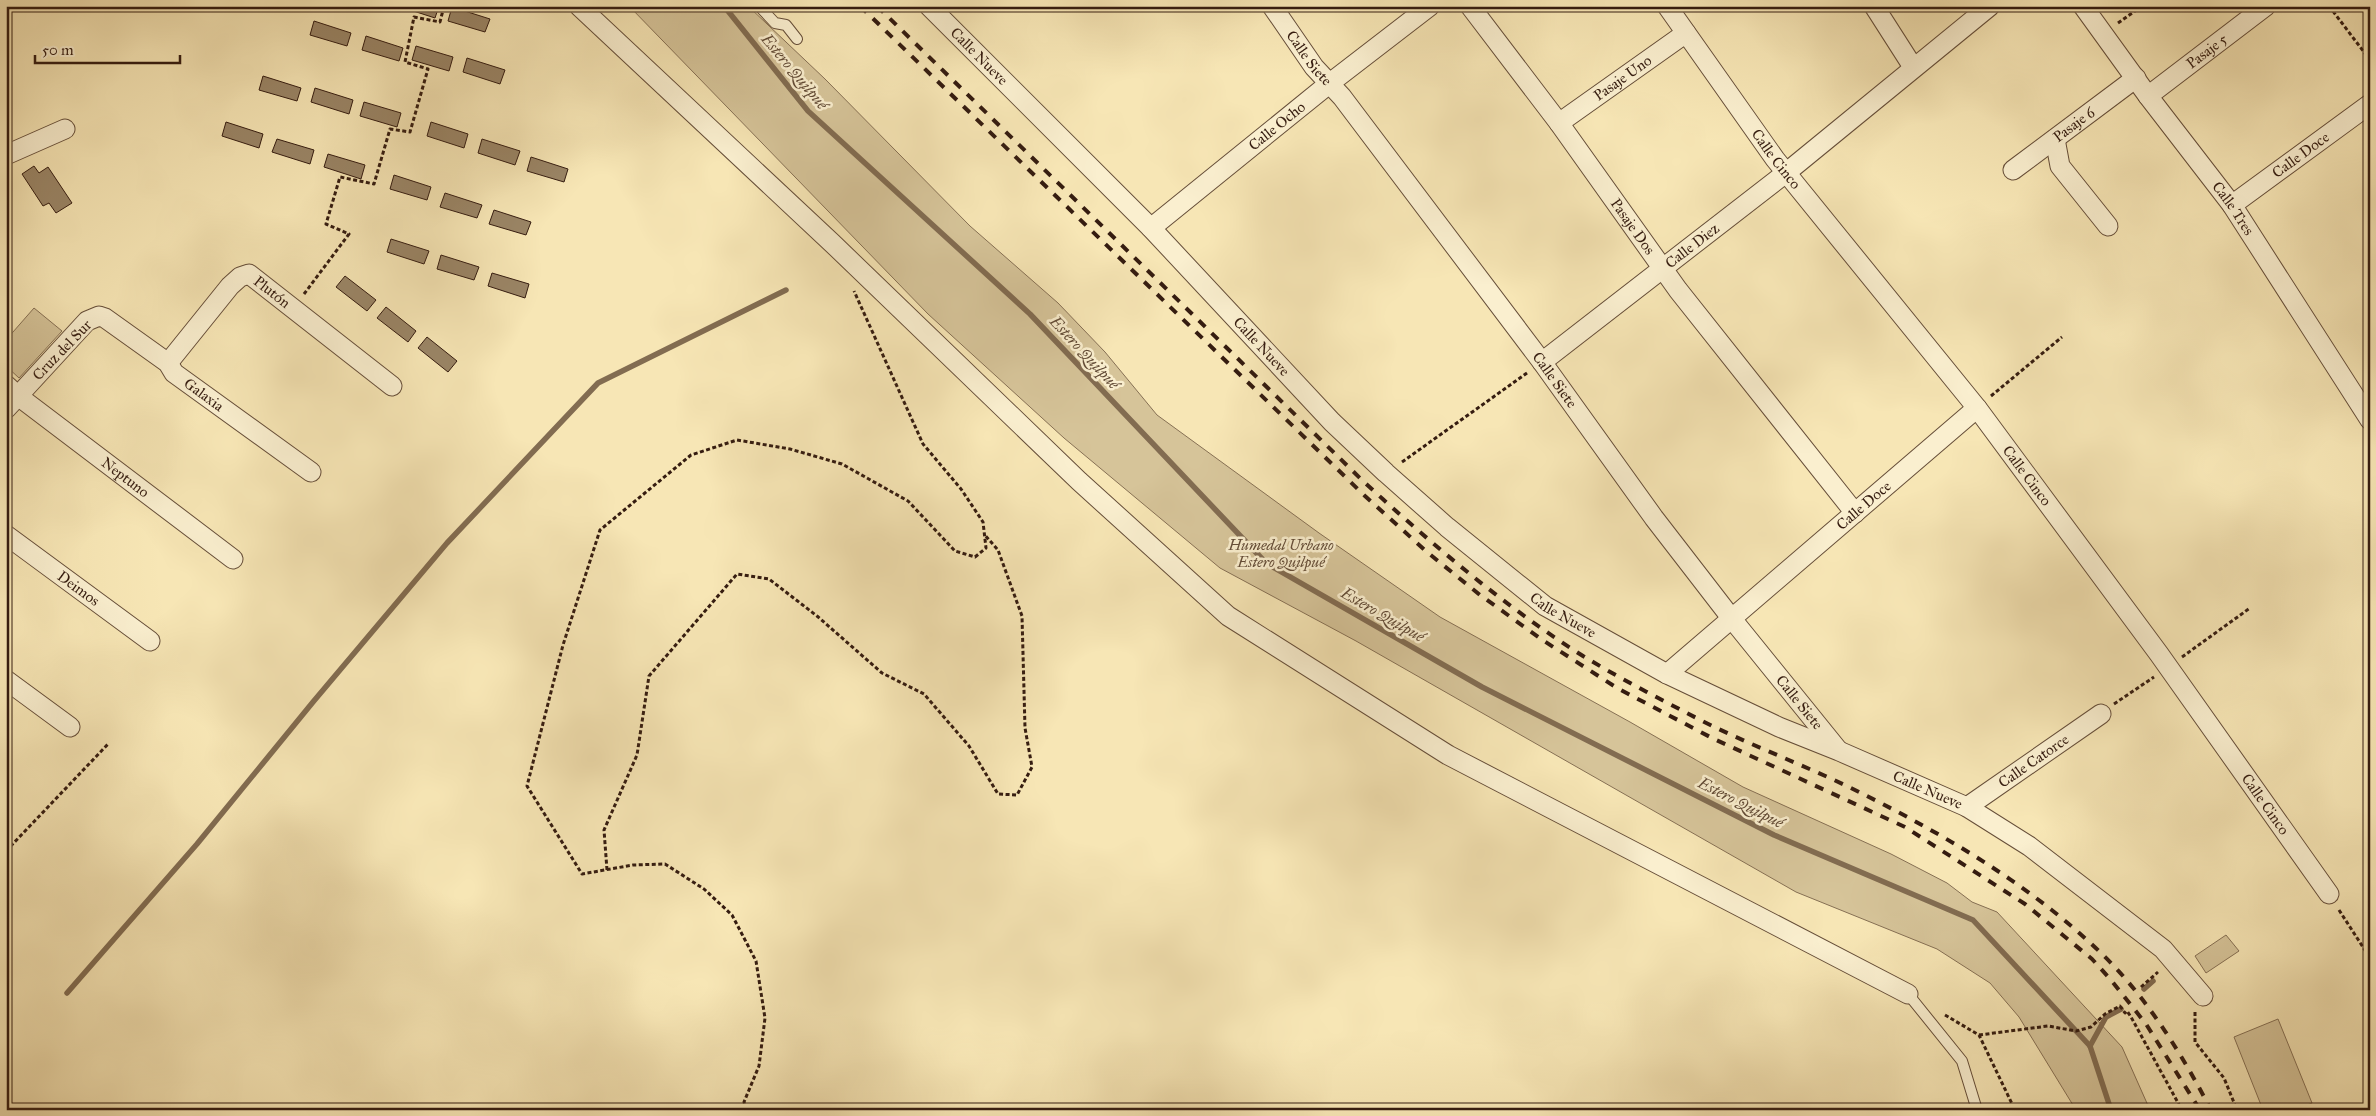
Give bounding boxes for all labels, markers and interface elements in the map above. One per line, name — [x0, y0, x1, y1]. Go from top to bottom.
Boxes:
street label: Calle Nueve — [947, 24, 1012, 89]
street label: Calle Siete — [1283, 27, 1336, 89]
water label: Estero Quilpué — [756, 29, 834, 116]
street label: Pasaje 5 — [2183, 30, 2231, 72]
scale bar — [35, 32, 180, 64]
text: 50 m — [42, 41, 74, 59]
street label: Pasaje Uno — [1590, 51, 1655, 105]
street label: Calle Ocho — [1245, 97, 1309, 154]
street label: Pasaje 6 — [2050, 102, 2099, 146]
street label: Calle Cinco — [1748, 126, 1805, 193]
street label: Calle Doce — [2269, 128, 2333, 182]
street label: Calle Tres — [2208, 178, 2258, 239]
street label: Pasaje Dos — [1607, 195, 1659, 258]
street label: Calle Diez — [1662, 219, 1723, 272]
street label: Plutón — [250, 272, 294, 312]
water label: Estero Quilpué — [1044, 311, 1125, 396]
street label: Calle Nueve — [1230, 313, 1293, 380]
street label: Cruz del Sur — [29, 316, 96, 384]
street label: Calle Siete — [1529, 348, 1581, 411]
street label: Galaxia — [181, 374, 228, 415]
street label: Calle Cinco — [1999, 442, 2055, 510]
street label: Neptuno — [98, 453, 153, 501]
street label: Calle Doce — [1833, 477, 1895, 534]
park label: Humedal Urbano Estero Quilpué — [1227, 536, 1334, 572]
street label: Deimos — [54, 567, 103, 610]
water label: Estero Quilpué — [1336, 582, 1431, 648]
street label: Calle Nueve — [1526, 588, 1599, 642]
street label: Calle Siete — [1772, 672, 1827, 733]
street label: Calle Catorce — [1995, 730, 2072, 792]
street label: Calle Nueve — [1890, 767, 1965, 813]
street label: Calle Cinco — [2238, 770, 2293, 839]
water label: Estero Quilpué — [1694, 772, 1789, 834]

